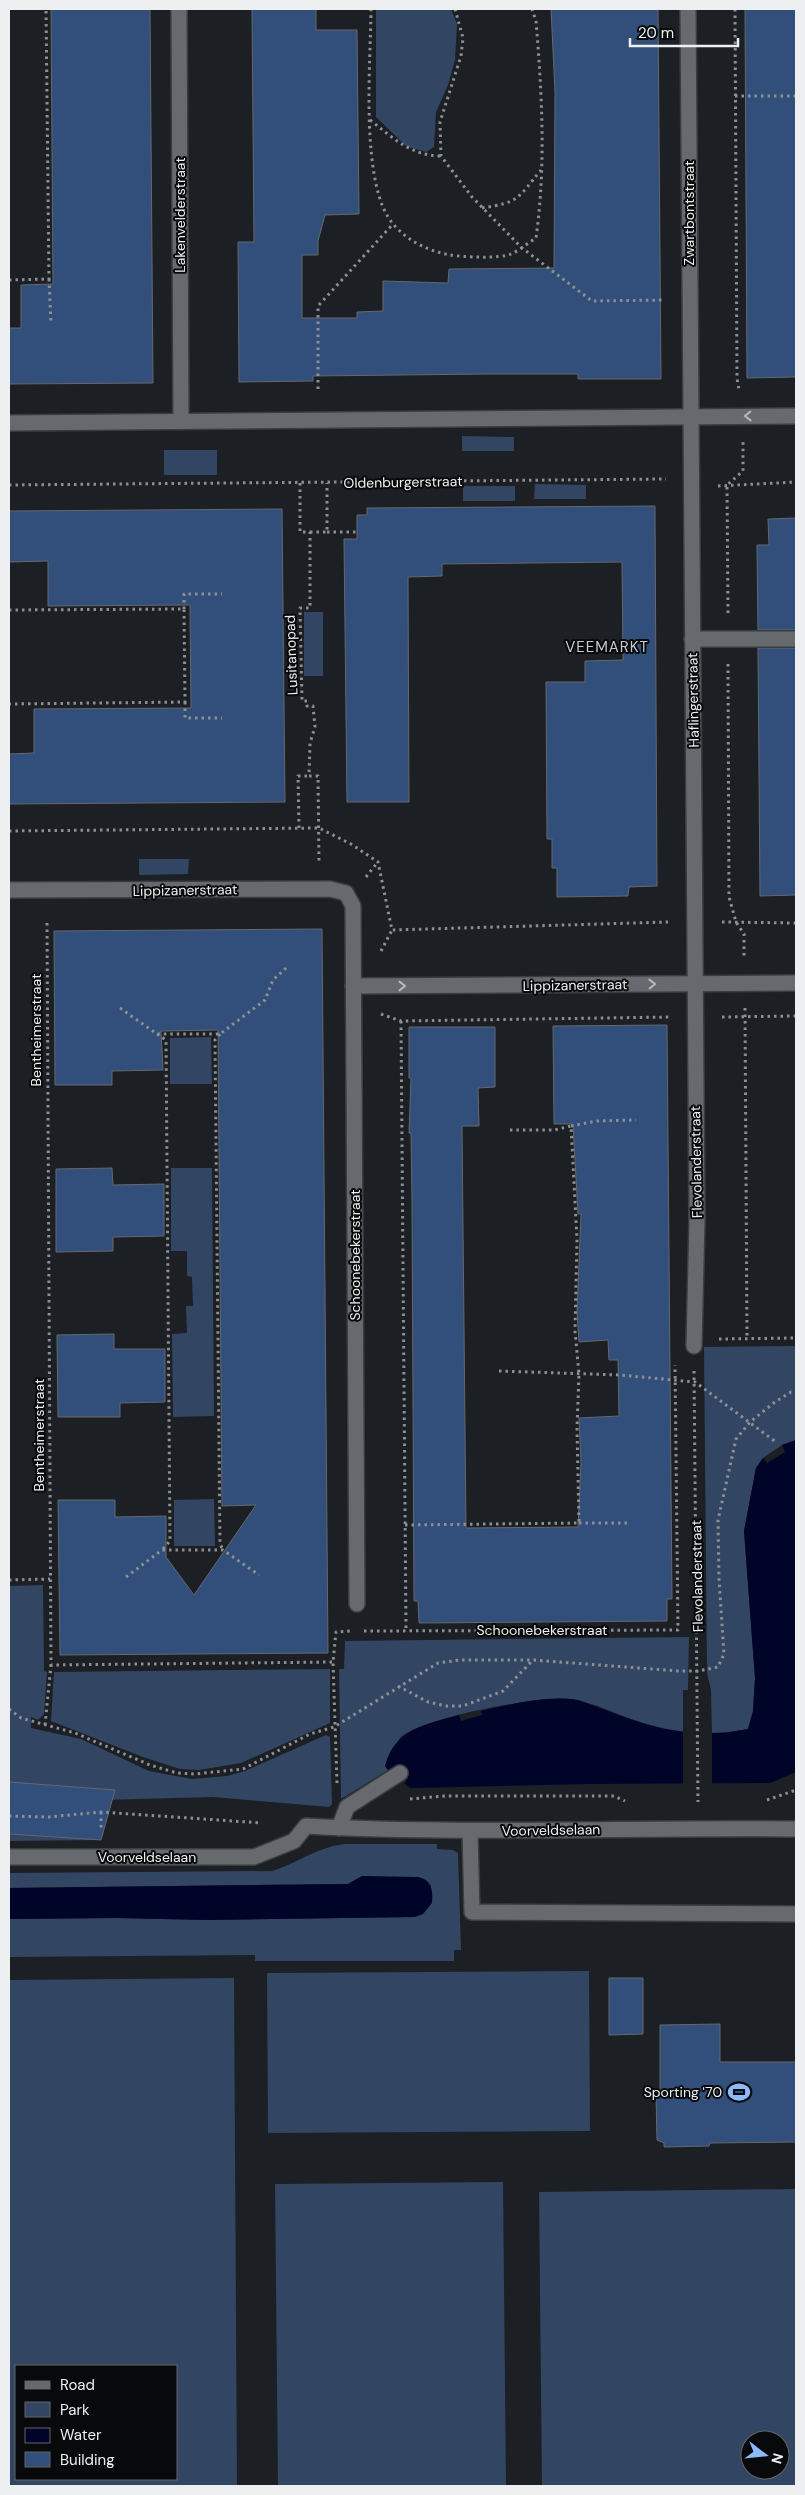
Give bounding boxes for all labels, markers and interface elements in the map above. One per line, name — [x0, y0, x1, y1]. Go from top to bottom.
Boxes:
scale bar — [630, 15, 738, 47]
text: 20 m — [638, 23, 674, 43]
street label: Lakenvelderstraat — [171, 157, 189, 273]
street label: Zwartbontstraat — [680, 161, 698, 265]
one-way arrow — [743, 411, 751, 421]
street label: Oldenburgerstraat — [343, 472, 463, 492]
street label: Lusitanopad — [281, 615, 301, 695]
district label: VEEMARKT — [565, 637, 649, 657]
street label: Haflingerstraat — [683, 652, 703, 748]
street label: Lippizanerstraat — [132, 880, 238, 900]
street label: Bentheimerstraat — [27, 974, 45, 1086]
street label: Lippizanerstraat — [522, 975, 628, 995]
one-way arrow — [648, 979, 656, 989]
one-way arrow — [398, 981, 406, 991]
street label: Flevolanderstraat — [686, 1106, 706, 1218]
street label: Schoonebekerstraat — [346, 1189, 364, 1321]
street label: Bentheimerstraat — [30, 1379, 48, 1491]
street label: Flevolanderstraat — [687, 1520, 707, 1632]
street label: Schoonebekerstraat — [476, 1621, 608, 1639]
street label: Voorveldselaan — [502, 1820, 600, 1840]
street label: Voorveldselaan — [98, 1848, 196, 1866]
sports icon: Sporting '70 — [726, 2079, 752, 2105]
place label: Sporting '70 — [644, 2083, 722, 2101]
legend — [15, 2365, 178, 2480]
text: Road — [60, 2375, 95, 2395]
text: Park — [60, 2400, 90, 2420]
text: Water — [60, 2425, 102, 2445]
north arrow — [740, 2430, 790, 2480]
text: Building — [60, 2450, 115, 2470]
text: N — [767, 2451, 788, 2466]

